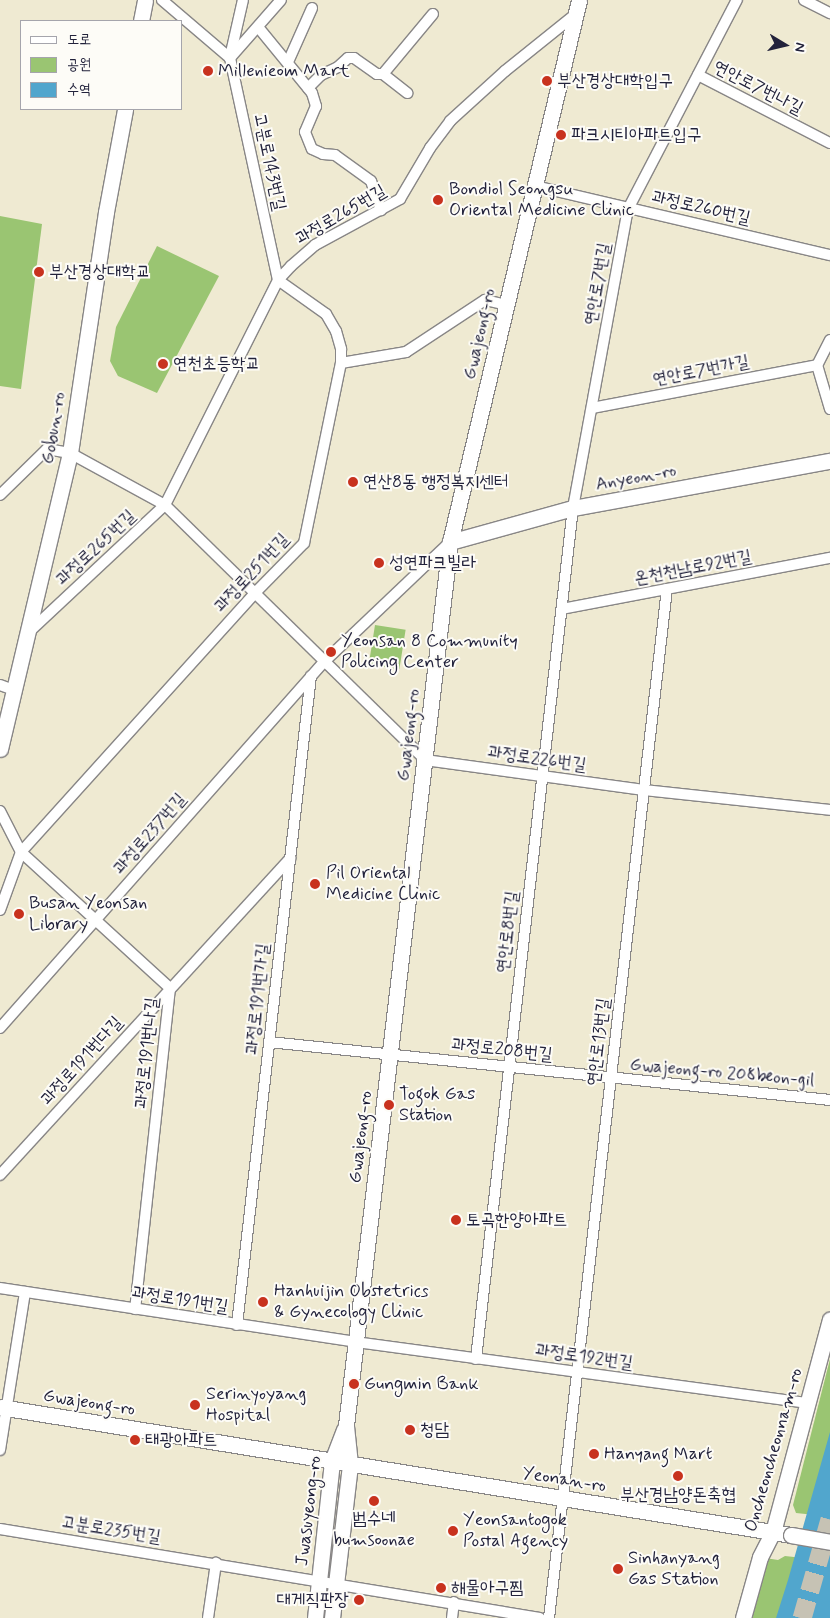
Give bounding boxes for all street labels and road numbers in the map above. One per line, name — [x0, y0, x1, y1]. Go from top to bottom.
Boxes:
street label: 연안로7번나길 — [710, 56, 806, 120]
street label: 고분로143번길 — [248, 111, 290, 213]
street label: 과정로265번길 — [292, 180, 390, 250]
street label: 과정로260번길 — [650, 186, 752, 230]
street label: 연안로7번길 — [580, 241, 616, 327]
street label: Gwajeong-ro — [459, 286, 501, 382]
street label: 연안로7번가길 — [651, 351, 751, 391]
street label: Gobun-ro — [37, 390, 71, 466]
street label: Anyeon-ro — [594, 460, 678, 496]
street label: 과정로265번길 — [52, 506, 140, 590]
street label: 과정로251번길 — [210, 529, 294, 617]
street label: 온천천남로92번길 — [633, 546, 753, 590]
street label: Gwajeong-ro — [393, 688, 425, 782]
street label: 과정로226번길 — [486, 741, 588, 777]
street label: 과정로237번길 — [109, 789, 191, 879]
street label: 연안로8번길 — [492, 890, 524, 974]
street label: 과정로191번가길 — [241, 942, 275, 1056]
street label: 과정로191번나길 — [130, 996, 164, 1110]
street label: 연안로13번길 — [583, 997, 615, 1087]
street label: 과정로191번다길 — [37, 1012, 127, 1110]
street label: 과정로208번길 — [450, 1034, 554, 1066]
street label: Gwajeong-ro 208beon-gil — [629, 1054, 815, 1092]
street label: Gwajeong-ro — [345, 1090, 377, 1184]
street label: 과정로191번길 — [130, 1282, 230, 1318]
street label: 과정로192번길 — [534, 1339, 634, 1375]
street label: Oncheoncheonnam-ro — [740, 1366, 808, 1534]
street label: Gwajeong-ro — [41, 1385, 137, 1421]
street label: Jwasuyeong-ro — [292, 1455, 326, 1567]
street label: Yeonan-ro — [521, 1463, 607, 1497]
street label: 고분로235번길 — [60, 1511, 162, 1549]

